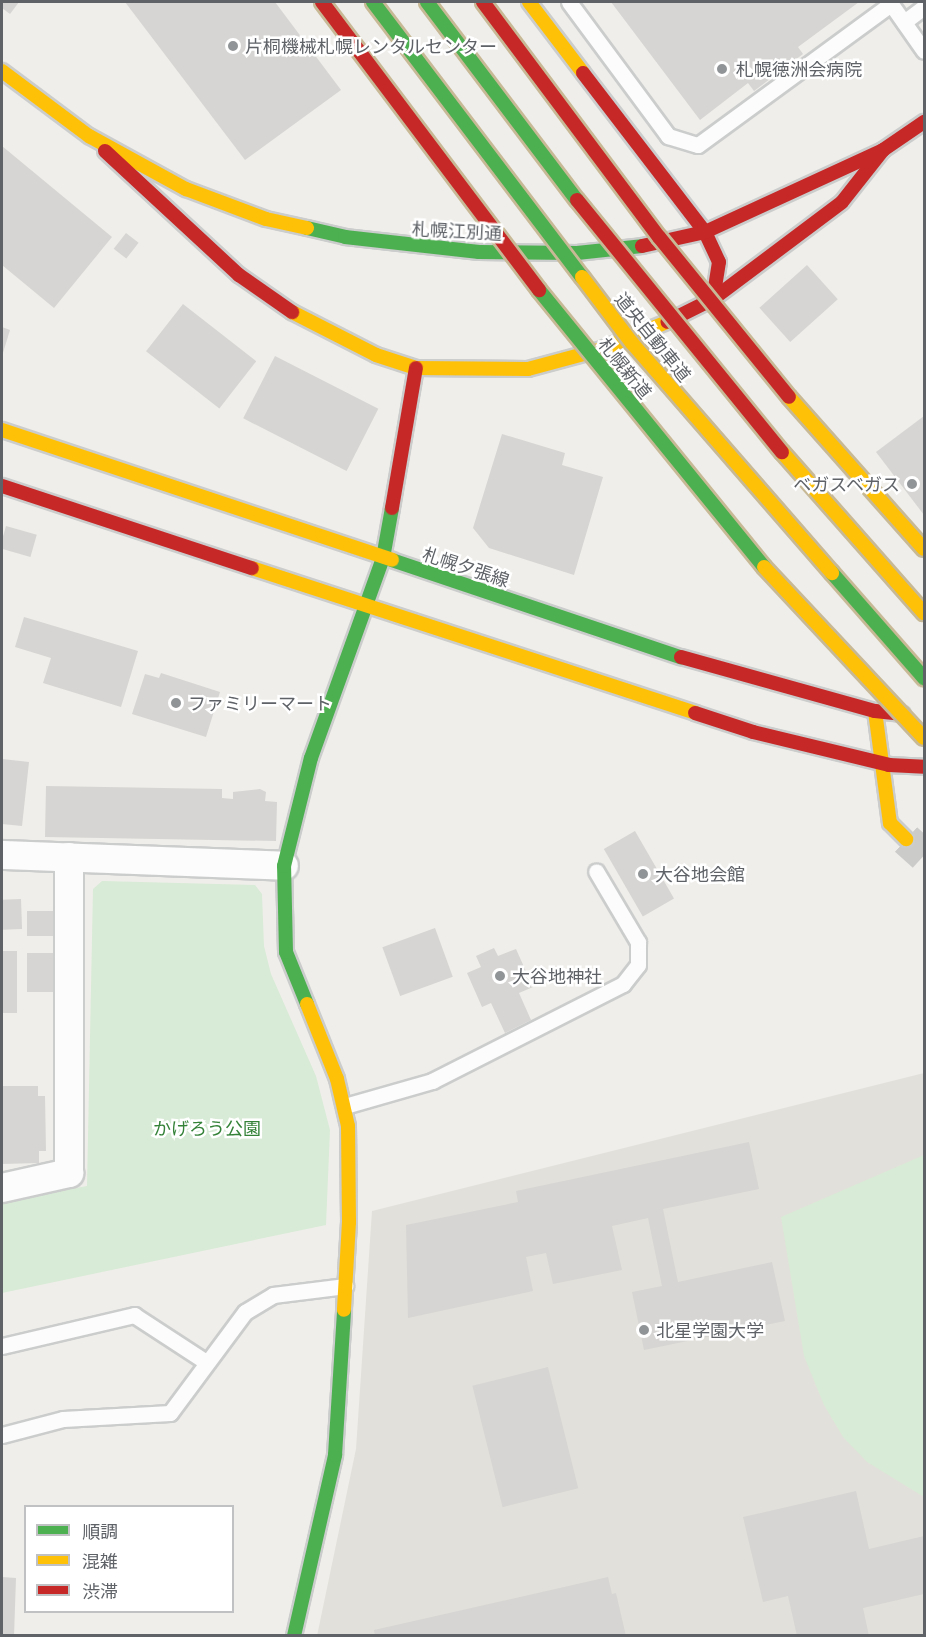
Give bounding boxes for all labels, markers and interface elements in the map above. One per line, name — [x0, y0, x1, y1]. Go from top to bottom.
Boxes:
place label: 片桐機械札幌レンタルセンター — [245, 35, 497, 57]
marker: 片桐機械札幌レンタルセンター — [226, 39, 240, 53]
place label: 札幌徳洲会病院 — [736, 58, 862, 80]
marker: 札幌徳洲会病院 — [713, 60, 731, 78]
street label: 札幌江別通 — [411, 218, 503, 244]
street label: 道央自動車道 — [611, 288, 695, 386]
street label: 札幌新道 — [594, 333, 656, 403]
place label: ベガスベガス — [792, 473, 900, 495]
marker: ベガスベガス — [905, 477, 919, 491]
street label: 札幌夕張線 — [420, 543, 512, 591]
place label: ファミリーマート — [188, 692, 332, 714]
marker: ファミリーマート — [169, 696, 183, 710]
place label: 大谷地会館 — [655, 863, 745, 885]
marker: 大谷地会館 — [636, 867, 650, 881]
place label: 大谷地神社 — [512, 965, 602, 987]
marker: 大谷地神社 — [493, 969, 507, 983]
park label: かげろう公園 — [153, 1117, 261, 1139]
place label: 北星学園大学 — [656, 1319, 764, 1341]
marker: 北星学園大学 — [637, 1323, 651, 1337]
legend — [24, 1505, 234, 1613]
text: 順調 — [82, 1520, 118, 1542]
text: 混雑 — [82, 1550, 118, 1572]
text: 渋滞 — [82, 1580, 118, 1602]

